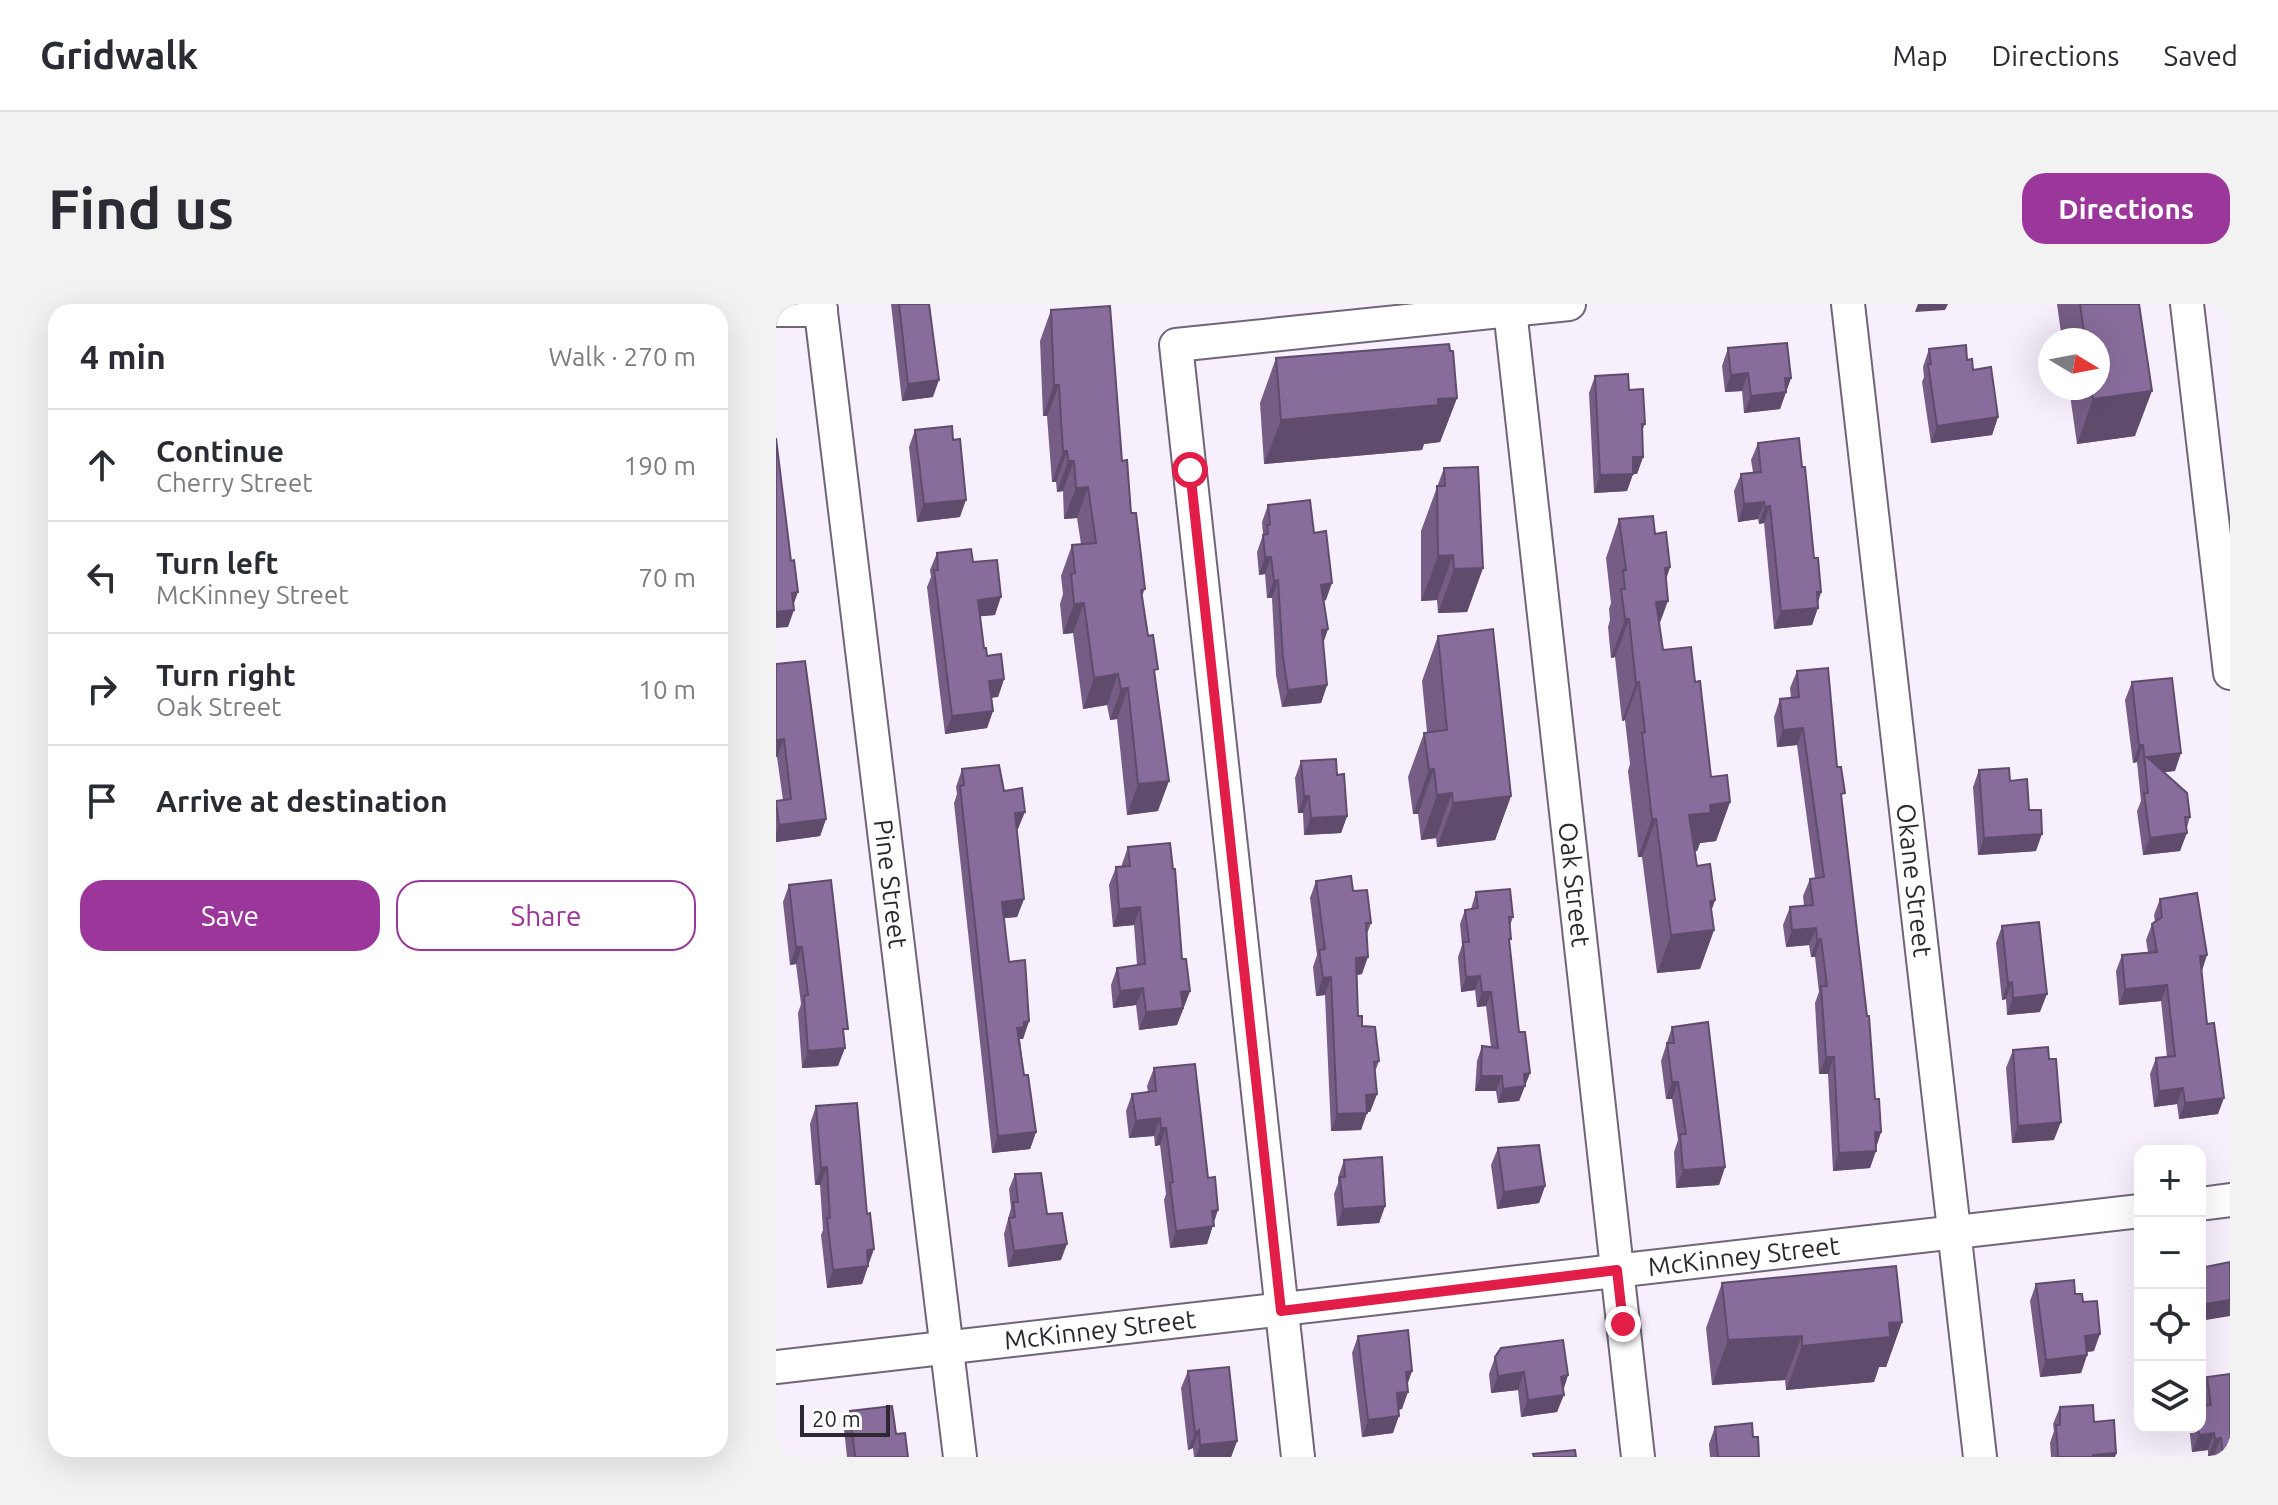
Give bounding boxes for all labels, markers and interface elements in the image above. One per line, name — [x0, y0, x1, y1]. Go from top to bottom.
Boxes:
text: Gridwalk — [40, 34, 198, 76]
text: Map — [1892, 40, 1948, 71]
text: Directions — [1992, 40, 2119, 71]
text: Saved — [2163, 40, 2238, 71]
button: Directions — [2022, 173, 2230, 244]
text: Find us — [48, 177, 234, 240]
north arrow — [2038, 328, 2110, 400]
text: 4 min — [80, 337, 166, 375]
text: Walk · 270 m — [548, 342, 696, 371]
text: Continue — [156, 434, 284, 468]
icon: ahead — [80, 443, 124, 487]
text: 190 m — [624, 451, 696, 480]
route start — [1172, 452, 1208, 488]
text: Cherry Street — [156, 468, 313, 497]
text: Turn left — [156, 546, 278, 580]
icon: left — [80, 555, 124, 599]
text: 70 m — [638, 563, 696, 592]
text: McKinney Street — [156, 580, 348, 609]
text: Turn right — [156, 658, 296, 692]
icon: right — [80, 667, 124, 711]
text: 10 m — [638, 675, 696, 704]
text: Oak Street — [156, 692, 281, 721]
icon: arrive — [80, 779, 124, 823]
text: Arrive at destination — [156, 784, 448, 818]
street label: Okane Street — [1891, 802, 1938, 959]
street label: Pine Street — [869, 818, 913, 950]
street label: Oak Street — [1553, 821, 1596, 948]
button: Save — [80, 880, 380, 951]
button: Share — [396, 880, 696, 951]
map controls — [2134, 1145, 2206, 1433]
button: + — [2134, 1145, 2206, 1217]
button: − — [2134, 1217, 2206, 1289]
street label: McKinney Street — [1646, 1230, 1841, 1281]
button: locate — [2134, 1289, 2206, 1361]
street label: McKinney Street — [1003, 1304, 1197, 1355]
route end — [1605, 1306, 1641, 1342]
button: layers — [2134, 1361, 2206, 1433]
scale bar — [800, 1401, 890, 1437]
text: 20 m — [812, 1406, 861, 1431]

